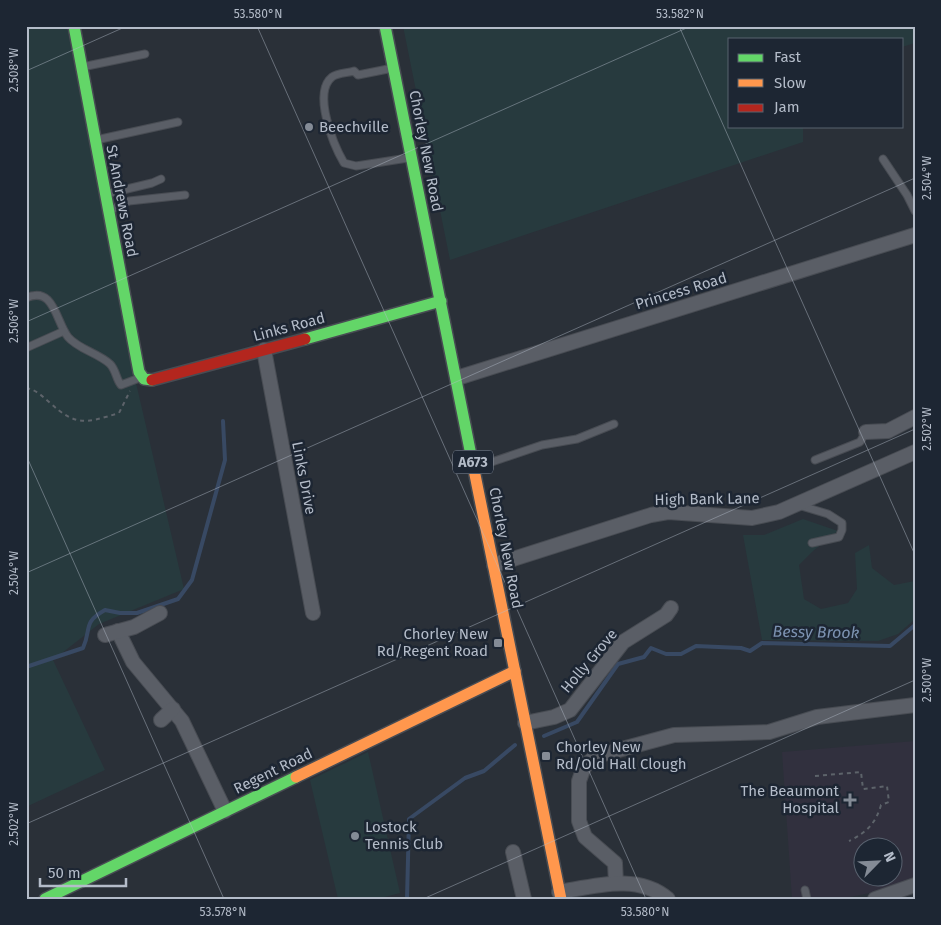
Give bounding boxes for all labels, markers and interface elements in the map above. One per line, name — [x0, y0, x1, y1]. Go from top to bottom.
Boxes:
text: 53.580°N — [234, 7, 282, 21]
text: 53.582°N — [656, 7, 704, 21]
legend — [728, 38, 904, 128]
text: 2.508°W — [7, 48, 21, 92]
text: Fast — [774, 48, 801, 66]
text: Slow — [774, 74, 806, 92]
street label: Chorley New Road — [405, 89, 447, 213]
text: Jam — [774, 98, 800, 116]
place label: Beechville — [319, 118, 389, 136]
marker: Beechville — [303, 121, 315, 133]
street label: St Andrews Road — [102, 143, 142, 259]
text: 2.504°W — [920, 156, 934, 200]
street label: Princess Road — [633, 269, 729, 313]
text: 2.506°W — [7, 299, 21, 343]
street label: Links Road — [251, 309, 327, 345]
text: 2.502°W — [920, 407, 934, 451]
street label: Links Drive — [288, 440, 320, 516]
road number: A673 — [453, 451, 493, 474]
street label: Chorley New Road — [485, 486, 527, 610]
street label: High Bank Lane — [654, 489, 760, 509]
text: 2.504°W — [7, 551, 21, 595]
water label: Bessy Brook — [773, 622, 860, 642]
place label: Chorley New Rd/Regent Road — [377, 625, 488, 660]
street label: Holly Grove — [557, 625, 621, 697]
marker: Chorley New Rd/Regent Road — [492, 637, 504, 649]
text: 2.500°W — [920, 658, 934, 702]
place label: Chorley New Rd/Old Hall Clough — [556, 738, 687, 773]
street label: Regent Road — [231, 744, 315, 798]
marker: Chorley New Rd/Old Hall Clough — [540, 750, 552, 762]
place label: The Beaumont Hospital — [740, 782, 840, 817]
marker: The Beaumont Hospital — [843, 793, 857, 807]
text: 2.502°W — [7, 802, 21, 846]
place label: Lostock Tennis Club — [365, 818, 443, 853]
marker: Lostock Tennis Club — [349, 830, 361, 842]
north arrow — [854, 838, 904, 888]
text: N — [880, 849, 899, 865]
scale bar — [40, 855, 126, 887]
text: 50 m — [48, 864, 81, 882]
text: 53.578°N — [200, 905, 246, 919]
text: 53.580°N — [621, 905, 669, 919]

